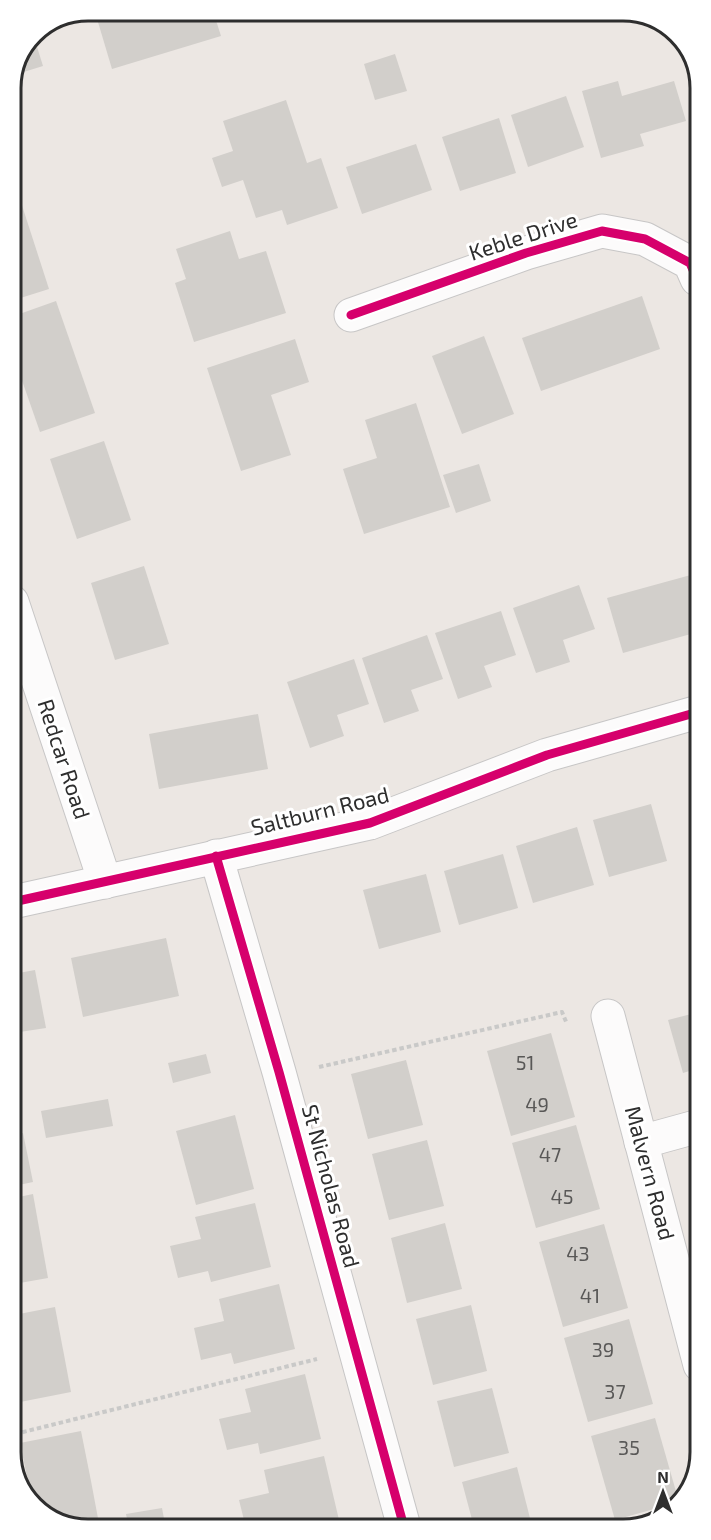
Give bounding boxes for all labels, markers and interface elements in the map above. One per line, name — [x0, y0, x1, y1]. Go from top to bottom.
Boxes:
street label: Keble Drive — [465, 205, 580, 265]
street label: Redcar Road — [33, 695, 97, 822]
street label: Saltburn Road — [248, 780, 392, 840]
house number: 51 — [516, 1050, 534, 1074]
house number: 49 — [525, 1092, 549, 1116]
street label: St Nicholas Road — [298, 1101, 366, 1270]
street label: Malvern Road — [621, 1103, 681, 1243]
house number: 47 — [539, 1142, 561, 1166]
house number: 45 — [550, 1184, 574, 1208]
house number: 43 — [566, 1241, 590, 1265]
house number: 41 — [580, 1283, 600, 1307]
house number: 39 — [592, 1337, 614, 1361]
house number: 37 — [604, 1379, 626, 1403]
house number: 35 — [618, 1435, 640, 1459]
north arrow — [633, 1462, 693, 1522]
text: N — [657, 1467, 669, 1486]

